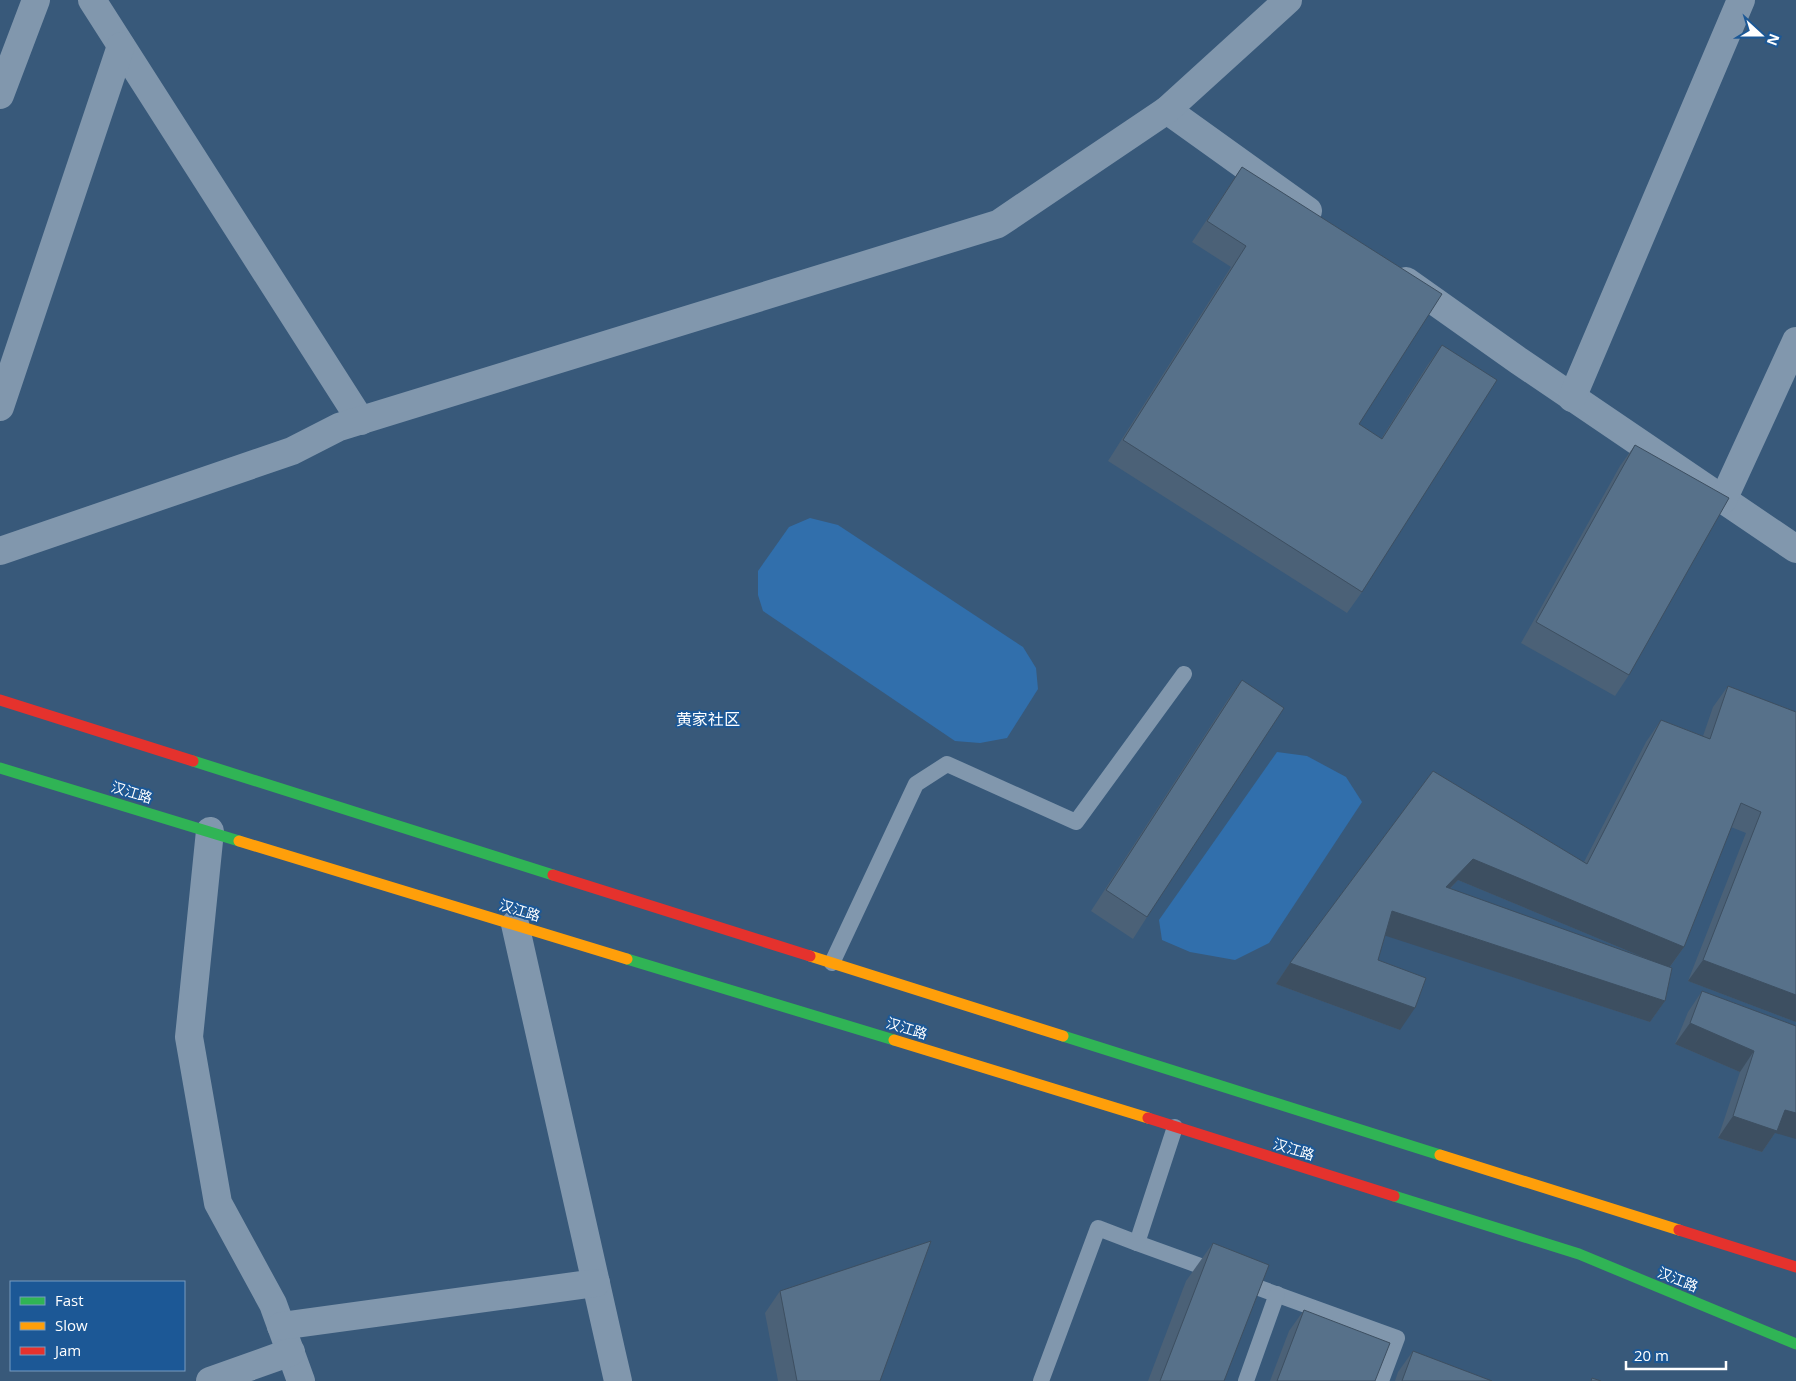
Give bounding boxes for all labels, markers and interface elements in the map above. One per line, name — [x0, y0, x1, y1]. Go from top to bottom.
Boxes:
north arrow — [1736, 10, 1786, 60]
text: N — [1763, 31, 1785, 49]
district label: 黄家社区 — [676, 708, 740, 730]
street label: 汉江路 — [109, 777, 155, 807]
street label: 汉江路 — [497, 895, 543, 925]
street label: 汉江路 — [884, 1013, 930, 1043]
street label: 汉江路 — [1271, 1134, 1317, 1164]
street label: 汉江路 — [1655, 1262, 1701, 1296]
legend — [10, 1281, 185, 1371]
text: Fast — [55, 1290, 84, 1310]
text: Slow — [55, 1315, 88, 1335]
scale bar — [1626, 1338, 1726, 1370]
text: Jam — [53, 1340, 81, 1360]
text: 20 m — [1634, 1345, 1669, 1365]

